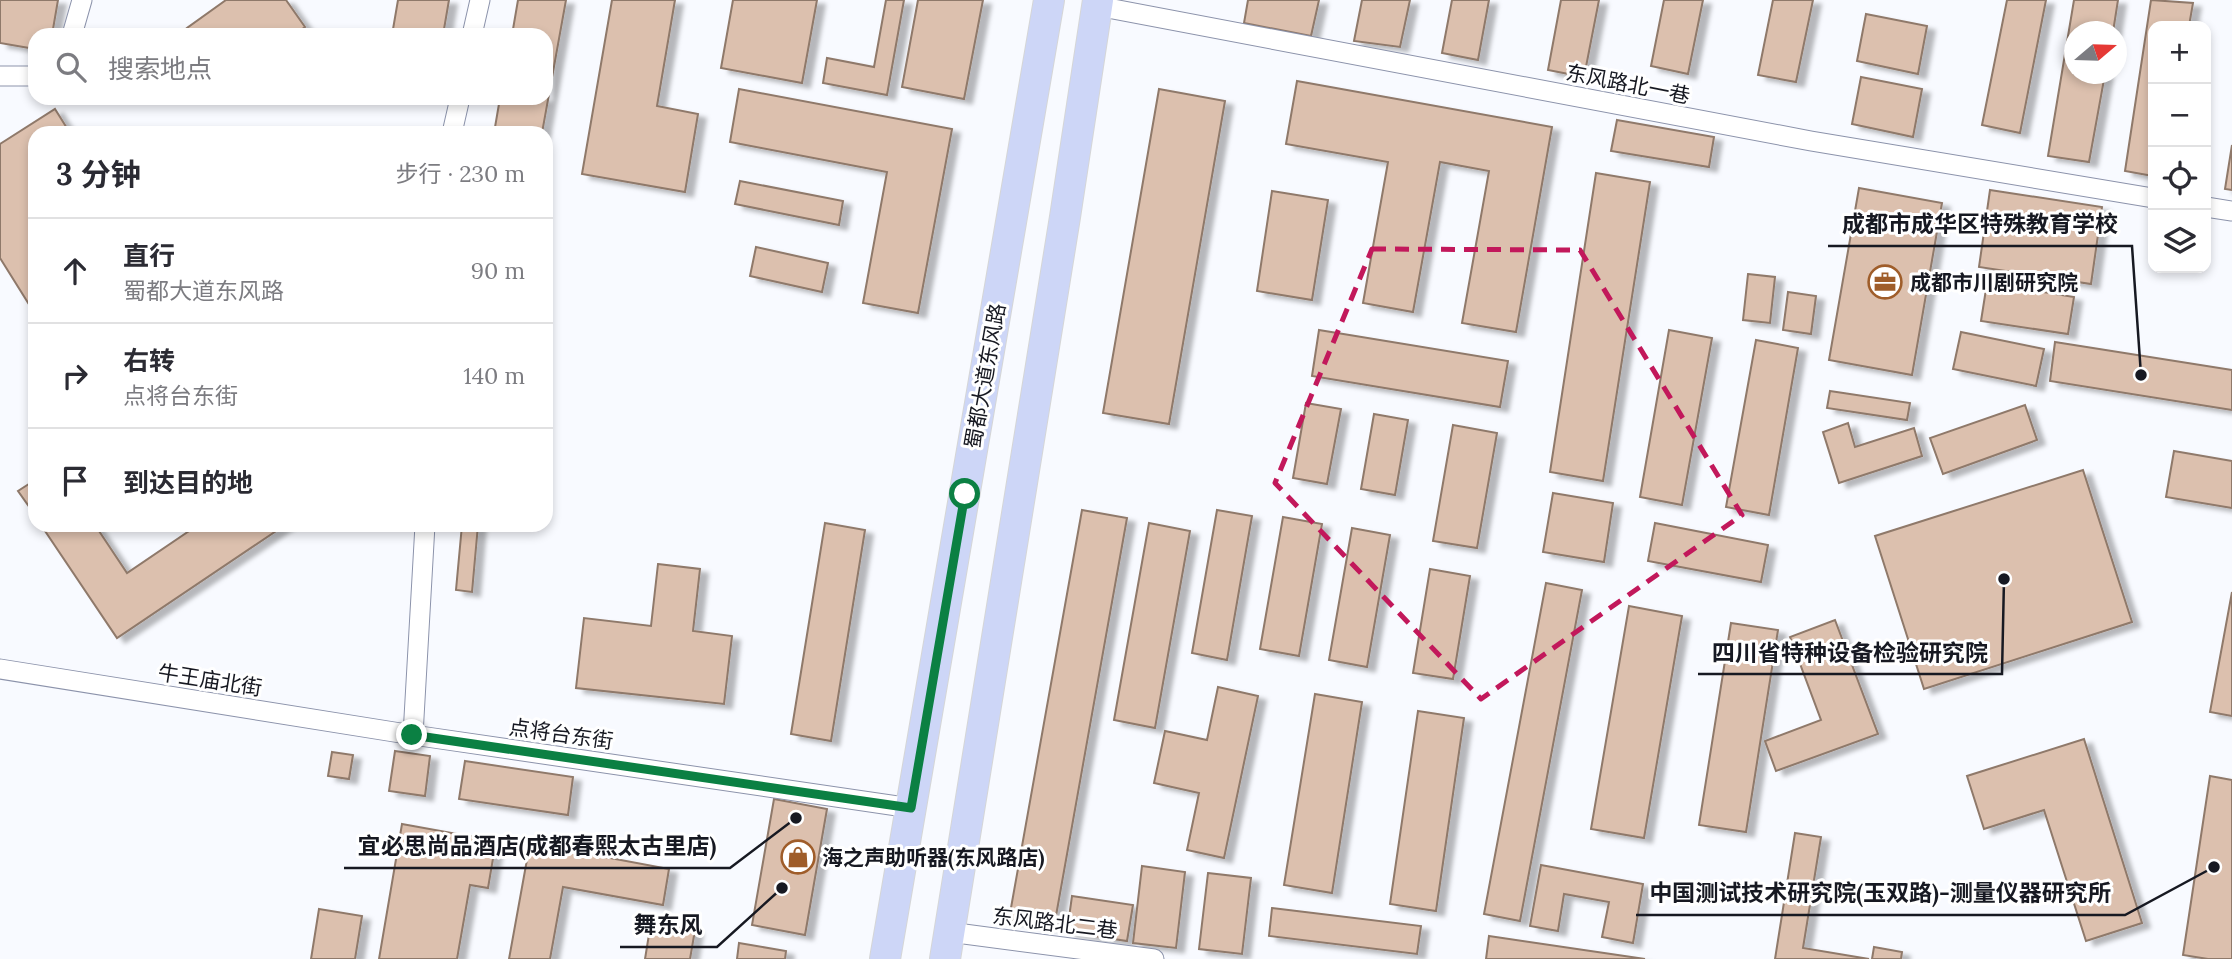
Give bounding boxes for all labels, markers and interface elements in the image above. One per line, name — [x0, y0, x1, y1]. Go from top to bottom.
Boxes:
north arrow — [2064, 21, 2127, 84]
map controls — [2148, 21, 2211, 273]
button: + — [2148, 21, 2211, 84]
search box — [28, 28, 553, 105]
icon: search — [52, 48, 90, 86]
text: 搜索地点 — [108, 52, 212, 85]
street label: 东风路北一巷 — [1564, 59, 1692, 109]
button: − — [2148, 84, 2211, 147]
button: locate — [2148, 147, 2211, 210]
text: 3 分钟 — [56, 155, 141, 193]
text: 步行 · 230 m — [395, 159, 525, 188]
callout: 成都市成华区特殊教育学校 — [1828, 202, 2132, 246]
text: 成都市成华区特殊教育学校 — [1842, 209, 2118, 238]
button: layers — [2148, 210, 2211, 273]
text: 直行 — [123, 239, 175, 272]
icon: ahead — [56, 252, 94, 290]
text: 90 m — [471, 256, 525, 285]
office icon: 成都市川剧研究院 — [1866, 263, 1904, 301]
place label: 成都市川剧研究院 — [1910, 269, 2078, 296]
text: 蜀都大道东风路 — [123, 276, 284, 305]
street label: 蜀都大道东风路 — [959, 301, 1011, 451]
text: 右转 — [123, 344, 175, 377]
icon: right — [56, 357, 94, 395]
text: 140 m — [463, 361, 525, 390]
text: 点将台东街 — [123, 381, 238, 410]
icon: arrive — [56, 462, 94, 500]
text: 到达目的地 — [123, 466, 253, 499]
route start — [949, 478, 980, 509]
callout: 四川省特种设备检验研究院 — [1698, 630, 2002, 674]
text: 四川省特种设备检验研究院 — [1712, 638, 1988, 667]
street label: 牛王庙北街 — [156, 658, 264, 702]
street label: 点将台东街 — [507, 713, 615, 755]
route end — [396, 719, 427, 750]
callout: 宜必思尚品酒店(成都春熙太古里店) — [344, 824, 730, 868]
text: 宜必思尚品酒店(成都春熙太古里店) — [358, 831, 716, 861]
shop icon: 海之声助听器(东风路店) — [779, 838, 817, 876]
place label: 海之声助听器(东风路店) — [822, 844, 1044, 871]
callout: 中国测试技术研究院(玉双路)-测量仪器研究所 — [1636, 871, 2125, 915]
text: 中国测试技术研究院(玉双路)-测量仪器研究所 — [1649, 878, 2111, 908]
street label: 东风路北二巷 — [991, 902, 1119, 944]
callout: 舞东风 — [620, 903, 717, 947]
text: 舞东风 — [634, 910, 703, 939]

